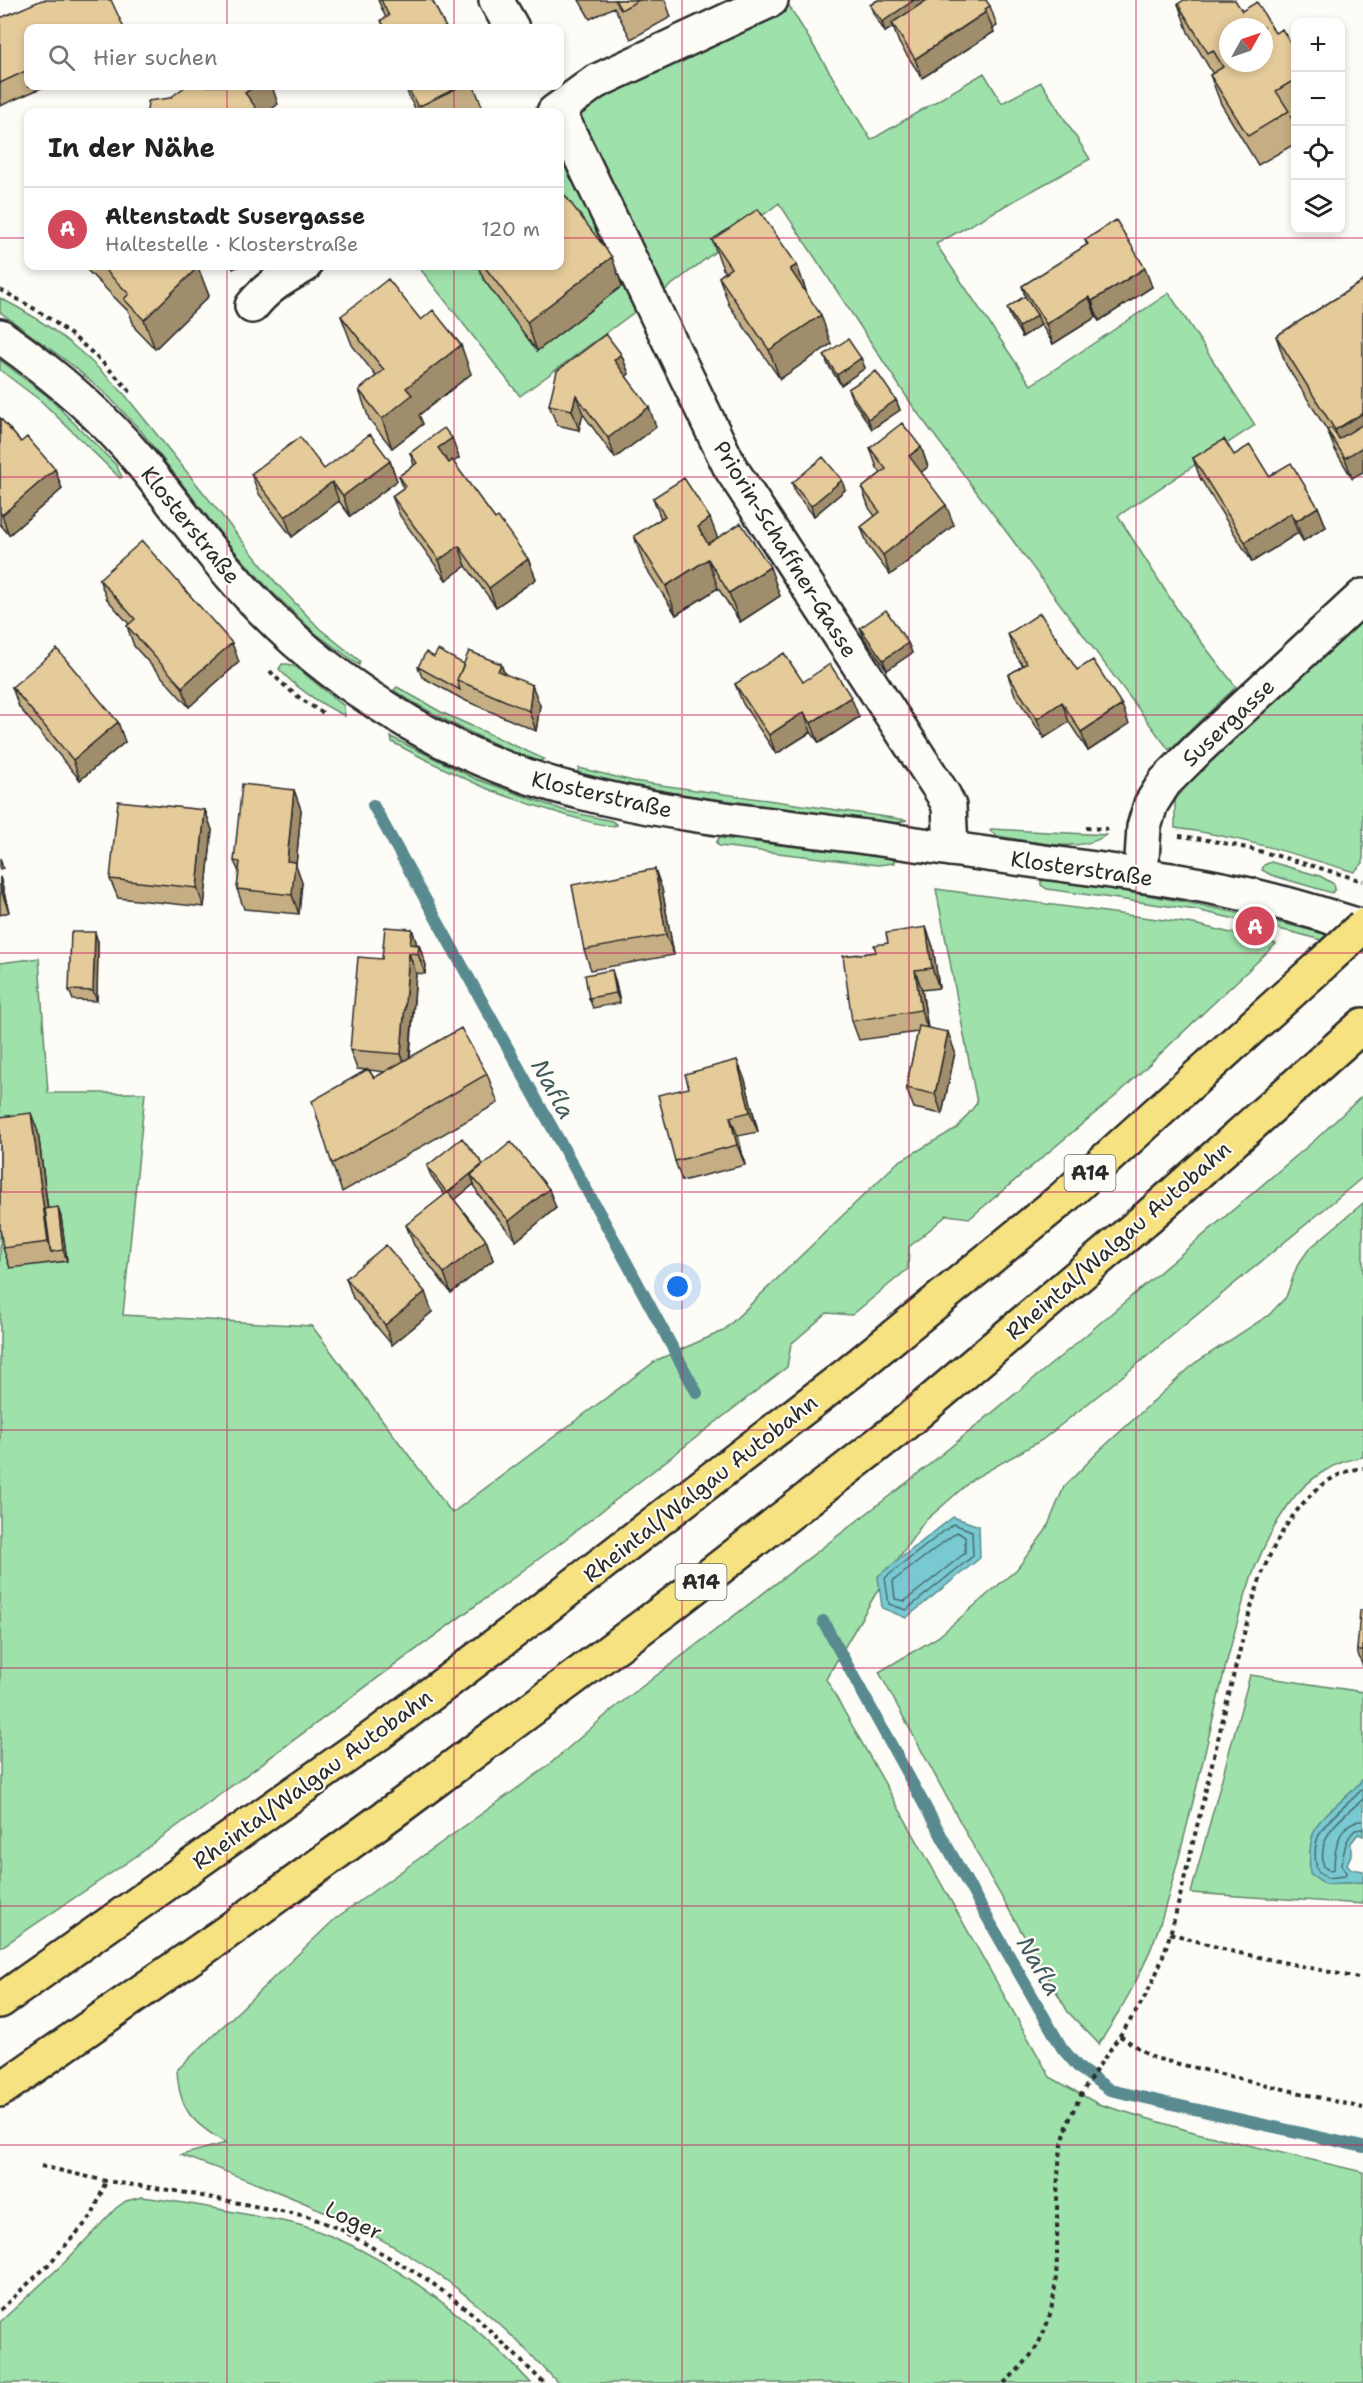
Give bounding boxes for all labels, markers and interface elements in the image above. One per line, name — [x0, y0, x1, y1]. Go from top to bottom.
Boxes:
north arrow — [1219, 18, 1273, 72]
map controls — [1291, 18, 1345, 234]
button: + — [1291, 18, 1345, 72]
search box — [24, 24, 564, 90]
icon: search — [45, 41, 78, 74]
text: Hier suchen — [93, 43, 218, 72]
button: − — [1291, 72, 1345, 126]
button: locate — [1291, 126, 1345, 180]
text: In der Nähe — [48, 130, 215, 165]
button: layers — [1291, 180, 1345, 234]
text: Altenstadt Susergasse — [105, 202, 365, 231]
text: A — [60, 216, 75, 242]
text: 120 m — [481, 216, 540, 242]
text: Haltestelle · Klosterstraße — [105, 231, 358, 257]
street label: Priorin-Schaffner-Gasse — [707, 435, 864, 663]
street label: Klosterstraße — [134, 460, 247, 590]
street label: Susergasse — [1176, 672, 1281, 773]
street label: Klosterstraße — [529, 764, 675, 825]
street label: Klosterstraße — [1009, 844, 1155, 893]
pin: A — [1236, 904, 1274, 948]
water label: Nafla — [523, 1053, 583, 1125]
street label: Rheintal/Walgau Autobahn — [1000, 1134, 1237, 1346]
road number: A14 — [1064, 1155, 1116, 1191]
your location — [663, 1272, 692, 1301]
street label: Rheintal/Walgau Autobahn — [577, 1388, 823, 1589]
road number: A14 — [676, 1564, 726, 1600]
street label: Rheintal/Walgau Autobahn — [187, 1683, 438, 1876]
water label: Nafla — [1009, 1930, 1069, 2002]
street label: Loger — [320, 2194, 387, 2247]

